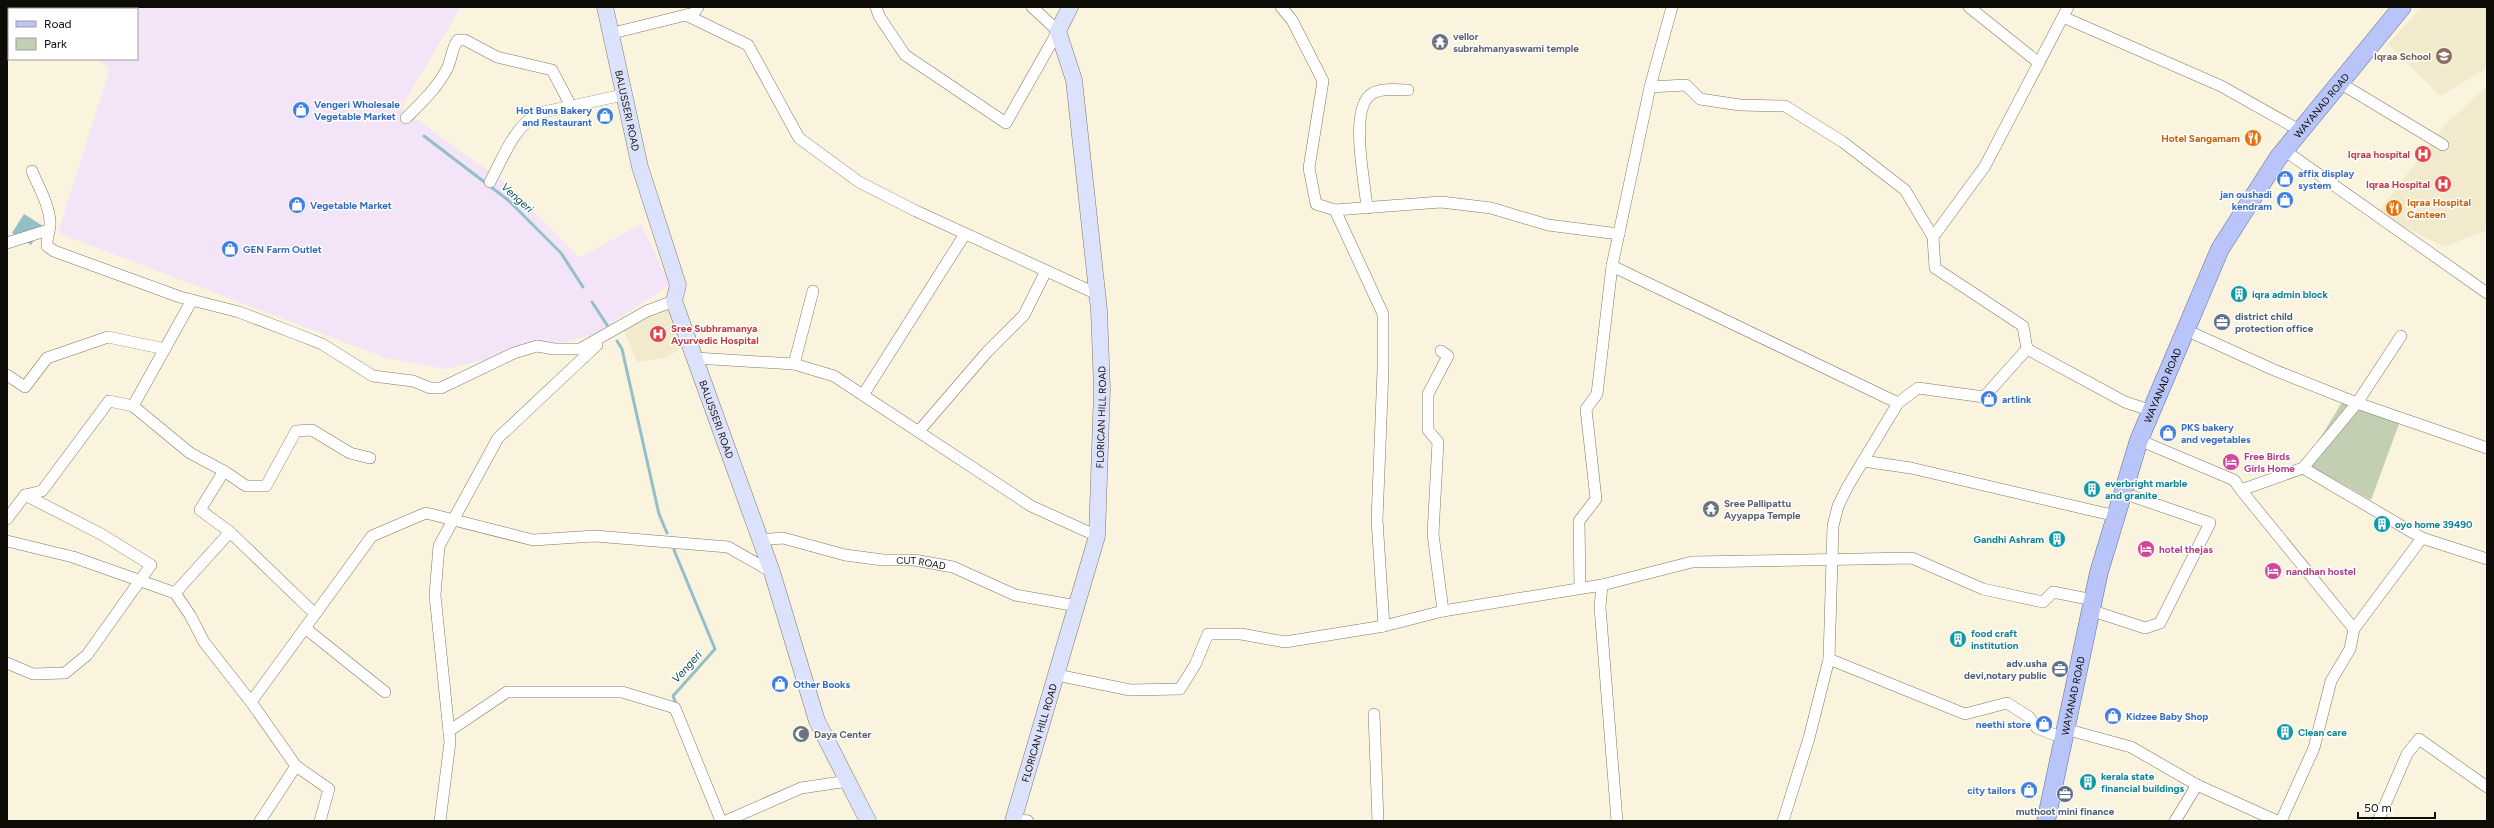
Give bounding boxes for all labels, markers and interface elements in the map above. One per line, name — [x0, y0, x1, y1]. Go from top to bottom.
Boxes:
legend — [8, 8, 138, 60]
text: Road — [44, 17, 72, 31]
place label: vellor subrahmanyaswami temple — [1453, 30, 1579, 55]
temple icon: vellor subrahmanyaswami temple — [1430, 32, 1450, 52]
text: Park — [44, 37, 67, 51]
school or university icon: Iqraa School — [2434, 46, 2454, 66]
place label: Iqraa School — [2374, 50, 2431, 63]
street label: BALUSSERI ROAD — [612, 69, 643, 152]
street label: WAYANAD ROAD — [2291, 70, 2352, 141]
place label: Vengeri Wholesale Vegetable Market — [314, 98, 400, 123]
shop icon: Vengeri Wholesale Vegetable Market — [291, 100, 311, 120]
place label: Hot Buns Bakery and Restaurant — [516, 104, 592, 129]
shop icon: Hot Buns Bakery and Restaurant — [595, 106, 615, 126]
restaurant icon: Hotel Sangamam — [2243, 128, 2263, 148]
place label: Hotel Sangamam — [2161, 132, 2240, 145]
hospital icon: Iqraa hospital — [2413, 144, 2433, 164]
place label: Iqraa hospital — [2348, 148, 2410, 161]
place label: affix display system — [2298, 167, 2354, 192]
shop icon: affix display system — [2275, 169, 2295, 189]
hospital icon: Iqraa Hospital — [2433, 174, 2453, 194]
place label: Iqraa Hospital — [2366, 178, 2430, 191]
water label: Vengeri — [498, 180, 536, 216]
place label: jan oushadi kendram — [2219, 188, 2272, 213]
shop icon: jan oushadi kendram — [2275, 190, 2295, 210]
shop icon: Vegetable Market — [287, 195, 307, 215]
place label: Iqraa Hospital Canteen — [2407, 196, 2471, 221]
restaurant icon: Iqraa Hospital Canteen — [2384, 198, 2404, 218]
place label: Vegetable Market — [310, 199, 392, 212]
shop icon: GEN Farm Outlet — [220, 239, 240, 259]
place label: GEN Farm Outlet — [243, 243, 322, 256]
building icon: iqra admin block — [2229, 284, 2249, 304]
place label: iqra admin block — [2252, 288, 2328, 301]
place label: district child protection office — [2235, 310, 2314, 335]
office icon: district child protection office — [2212, 312, 2232, 332]
place label: Sree Subhramanya Ayurvedic Hospital — [671, 322, 759, 347]
hospital icon: Sree Subhramanya Ayurvedic Hospital — [648, 324, 668, 344]
street label: WAYANAD ROAD — [2141, 346, 2184, 425]
street label: FLORICAN HILL ROAD — [1093, 366, 1109, 469]
street label: BALUSSERI ROAD — [697, 378, 737, 460]
shop icon: artlink — [1979, 389, 1999, 409]
place label: artlink — [2002, 393, 2032, 406]
place label: PKS bakery and vegetables — [2181, 421, 2251, 446]
shop icon: PKS bakery and vegetables — [2158, 423, 2178, 443]
place label: Free Birds Girls Home — [2244, 450, 2295, 475]
hotel icon: Free Birds Girls Home — [2221, 452, 2241, 472]
place label: everbright marble and granite — [2105, 477, 2188, 502]
building icon: everbright marble and granite — [2082, 479, 2102, 499]
place label: Sree Pallipattu Ayyappa Temple — [1724, 497, 1801, 522]
temple icon: Sree Pallipattu Ayyappa Temple — [1701, 499, 1721, 519]
building icon: oyo home 39490 — [2372, 514, 2392, 534]
place label: oyo home 39490 — [2395, 518, 2473, 531]
building icon: Gandhi Ashram — [2047, 529, 2067, 549]
place label: Gandhi Ashram — [1974, 533, 2044, 546]
hotel icon: hotel thejas — [2136, 539, 2156, 559]
place label: hotel thejas — [2159, 543, 2213, 556]
street label: CUT ROAD — [896, 554, 947, 572]
hotel icon: nandhan hostel — [2263, 561, 2283, 581]
place label: nandhan hostel — [2286, 565, 2356, 578]
place label: food craft institution — [1971, 627, 2019, 652]
building icon: food craft institution — [1948, 629, 1968, 649]
water label: Vengeri — [669, 648, 705, 686]
street label: WAYANAD ROAD — [2058, 655, 2087, 736]
place label: adv.usha devi,notary public — [1964, 657, 2048, 682]
office icon: adv.usha devi,notary public — [2050, 659, 2070, 679]
shop icon: Other Books — [770, 674, 790, 694]
place label: Other Books — [793, 678, 850, 691]
street label: FLORICAN HILL ROAD — [1018, 682, 1060, 784]
shop icon: Kidzee Baby Shop — [2103, 706, 2123, 726]
place label: Kidzee Baby Shop — [2126, 710, 2208, 723]
shop icon: neethi store — [2034, 714, 2054, 734]
place label: neethi store — [1976, 718, 2031, 731]
building icon: Clean care — [2275, 722, 2295, 742]
mosque icon: Daya Center — [791, 724, 811, 744]
place label: Clean care — [2298, 726, 2347, 739]
place label: Daya Center — [814, 728, 871, 741]
place label: kerala state financial buildings — [2101, 770, 2184, 795]
building icon: kerala state financial buildings — [2078, 772, 2098, 792]
shop icon: city tailors — [2019, 780, 2039, 800]
place label: city tailors — [1967, 784, 2016, 797]
office icon: muthoot mini finance — [2055, 784, 2075, 804]
scale bar — [2358, 794, 2435, 820]
text: 50 m — [2364, 801, 2392, 815]
place label: muthoot mini finance — [2016, 805, 2115, 818]

